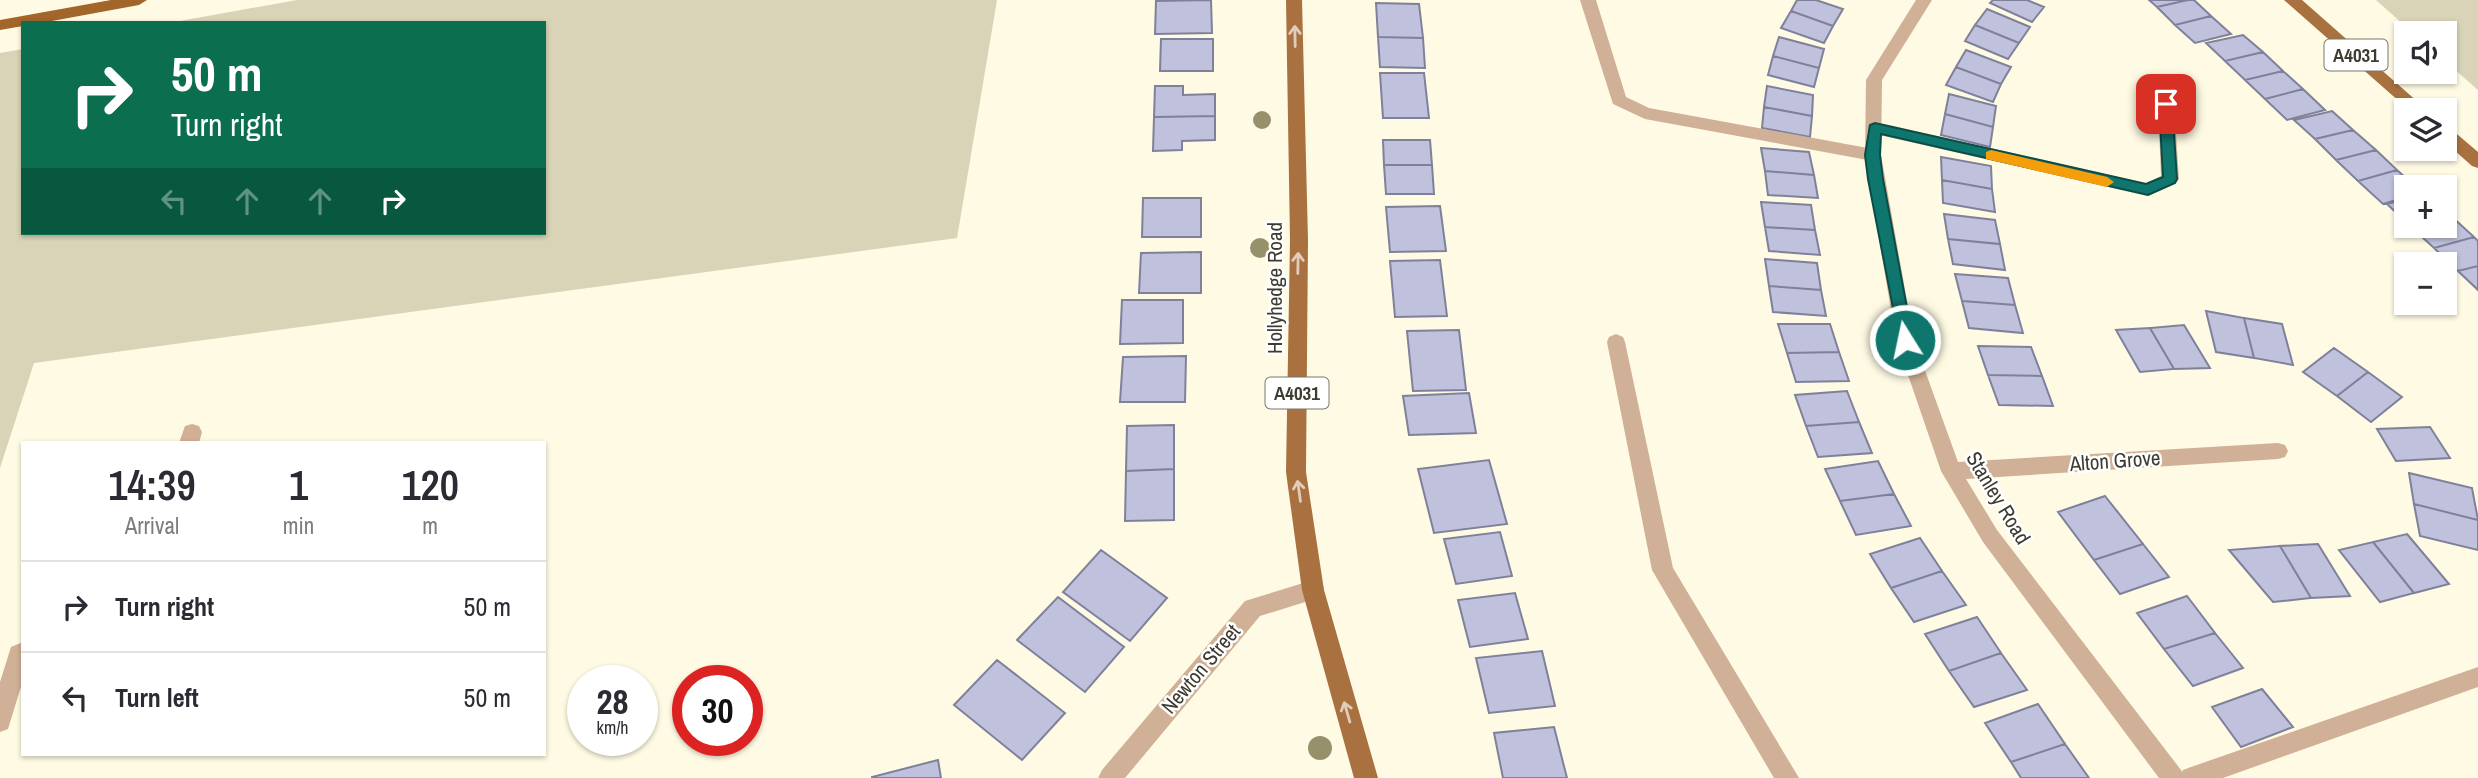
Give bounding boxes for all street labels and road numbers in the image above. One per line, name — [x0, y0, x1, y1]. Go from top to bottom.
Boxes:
road number: A4031 — [2324, 40, 2388, 70]
street label: Hollyhedge Road — [1260, 222, 1289, 354]
road number: A4031 — [1266, 378, 1328, 408]
street label: Alton Grove — [2068, 443, 2161, 478]
street label: Stanley Road — [1959, 446, 2037, 550]
street label: Newton Street — [1154, 617, 1247, 720]

